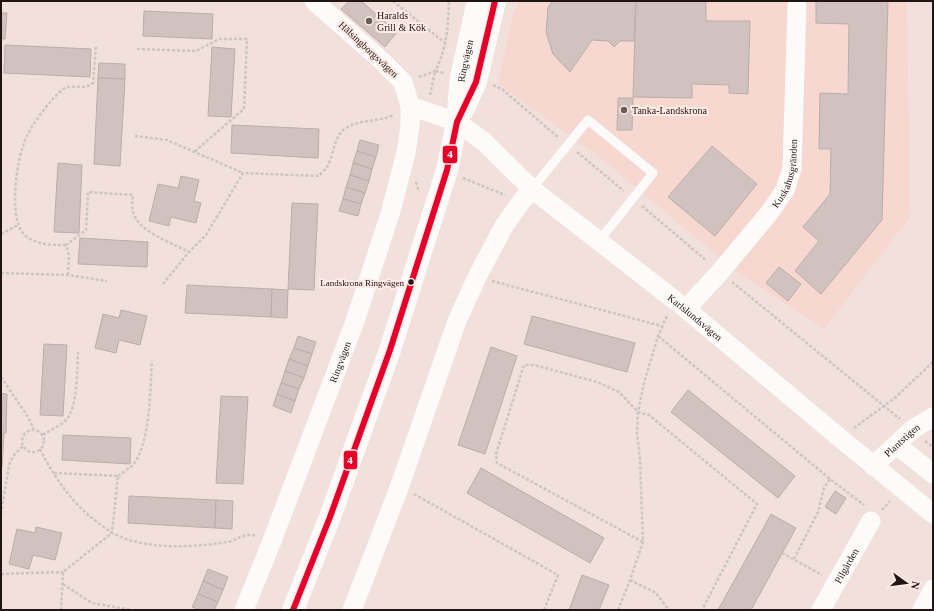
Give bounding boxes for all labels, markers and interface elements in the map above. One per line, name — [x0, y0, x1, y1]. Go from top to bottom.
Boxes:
place label: Haralds Grill & Kök — [377, 10, 426, 33]
marker: Haralds Grill & Kök — [364, 16, 374, 26]
street label: Hälsingborgsvägen — [337, 19, 401, 80]
street label: Ringvägen — [456, 39, 475, 83]
marker: Tanka-Landskrona — [619, 105, 629, 115]
place label: Tanka-Landskrona — [632, 105, 707, 116]
street label: Kuskahusgränden — [770, 139, 799, 210]
line badge: 4 — [442, 145, 458, 164]
text: 4 — [447, 148, 453, 160]
marker: Landskrona Ringvägen — [406, 277, 416, 287]
place label: Landskrona Ringvägen — [320, 278, 404, 288]
street label: Karlslundsvägen — [665, 292, 724, 343]
street label: Ringvägen — [327, 340, 353, 384]
street label: Plantstigen — [882, 421, 922, 459]
line badge: 4 — [343, 450, 358, 470]
text: 4 — [347, 454, 353, 466]
street label: Pilgården — [832, 546, 861, 585]
north arrow — [886, 563, 926, 603]
text: N — [909, 580, 922, 591]

